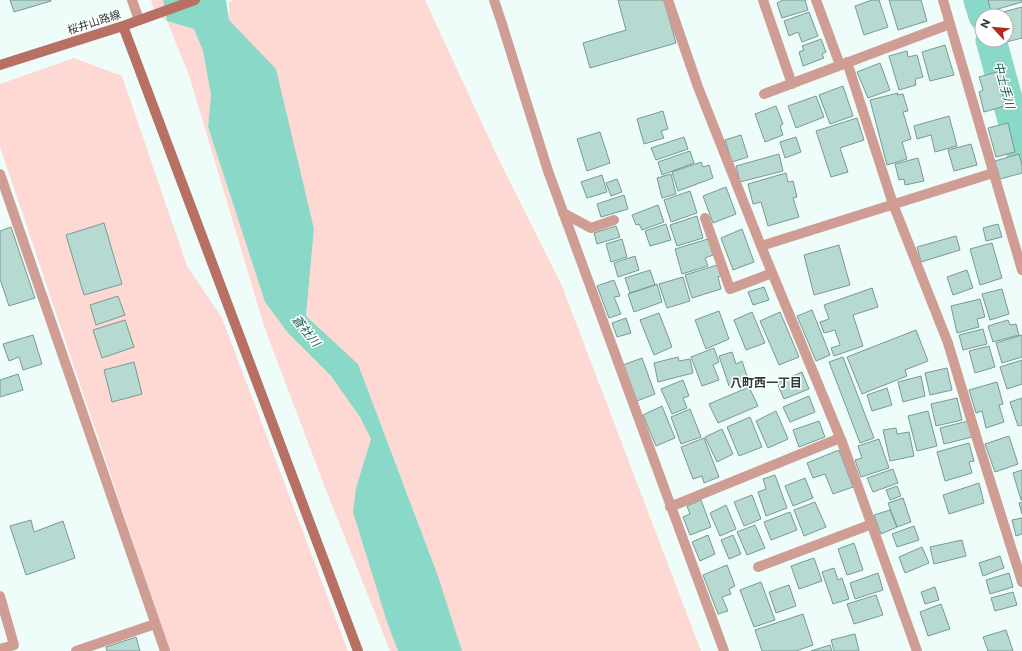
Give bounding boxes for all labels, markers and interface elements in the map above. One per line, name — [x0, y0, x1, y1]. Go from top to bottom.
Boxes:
street label: 桜井山路線 — [66, 7, 122, 37]
north arrow — [974, 8, 1014, 48]
text: N — [977, 17, 993, 31]
water label: 中土手川 — [991, 60, 1018, 112]
water label: 蒼社川 — [289, 312, 325, 351]
district label: 八町西一丁目 — [730, 375, 802, 390]

